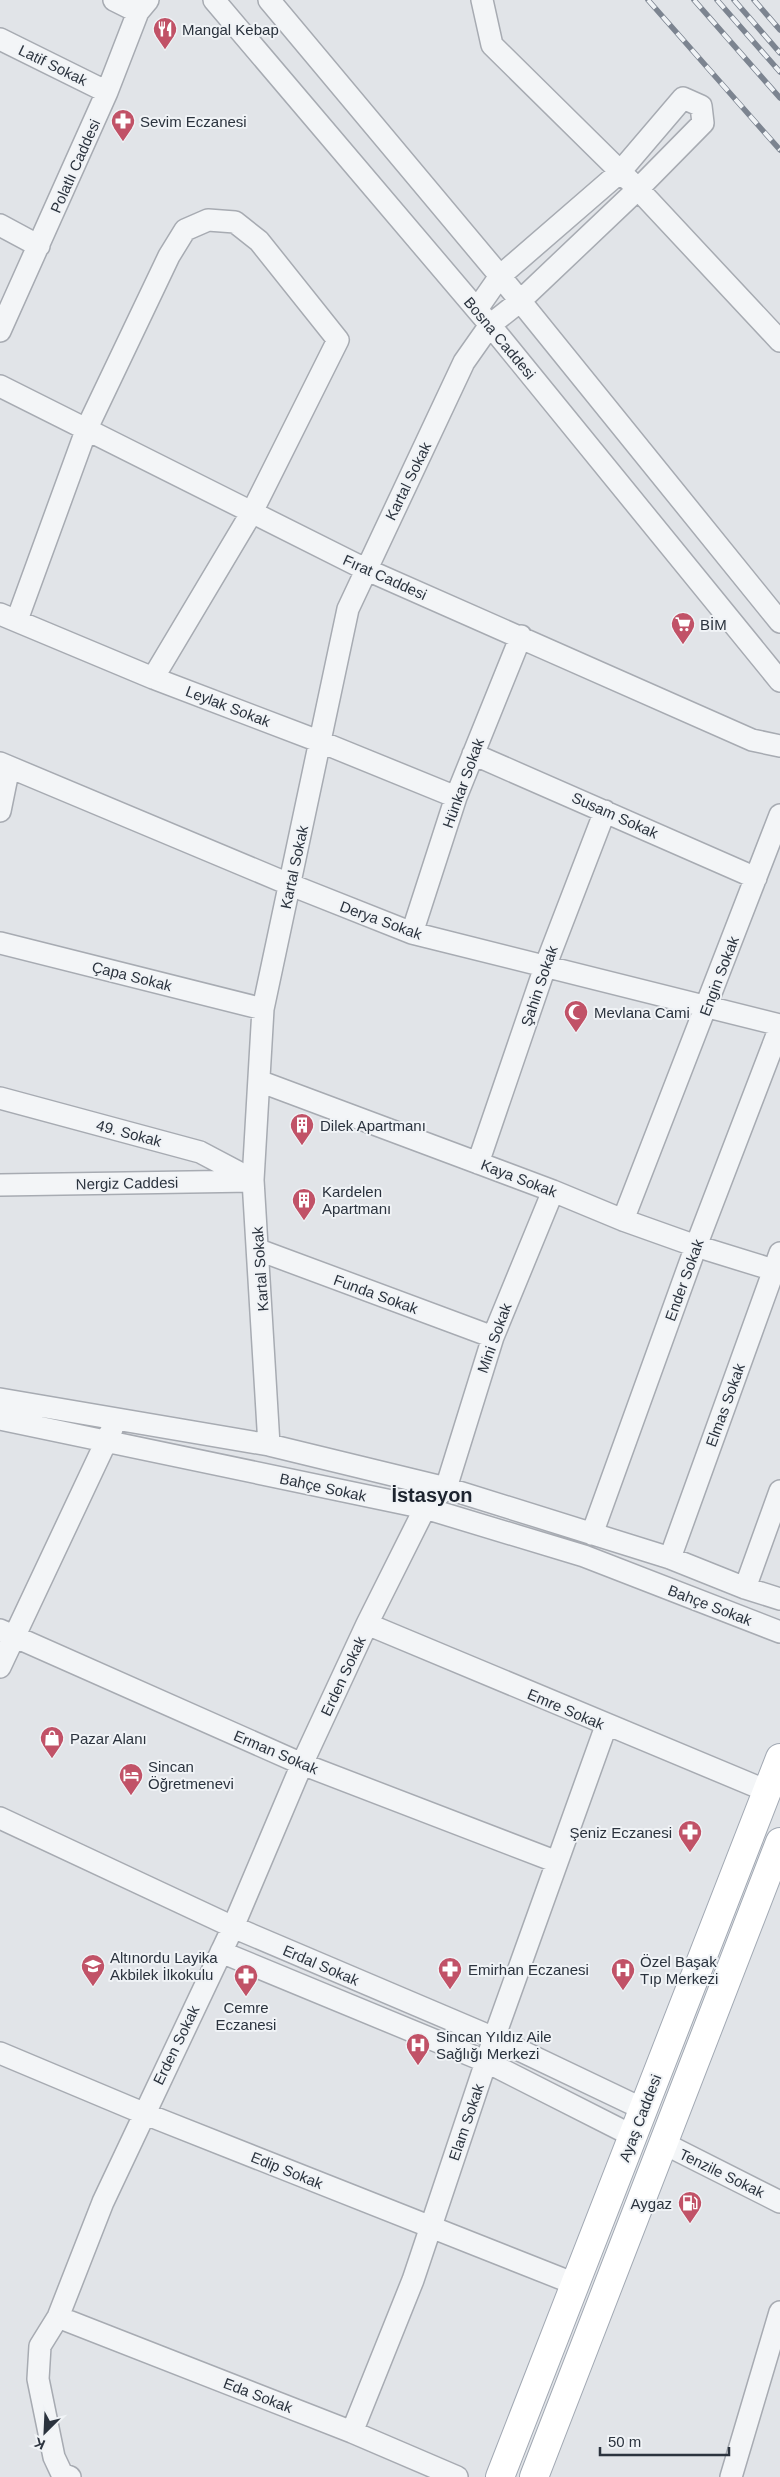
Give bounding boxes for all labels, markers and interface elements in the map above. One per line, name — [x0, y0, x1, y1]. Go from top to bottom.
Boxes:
restaurant icon: Mangal Kebap — [152, 16, 178, 50]
place label: Mangal Kebap — [182, 21, 279, 38]
street label: Latif Sokak — [16, 41, 91, 89]
pharmacy icon: Sevim Eczanesi — [110, 108, 136, 142]
place label: Sevim Eczanesi — [140, 113, 247, 130]
street label: Polatlı Caddesi — [47, 116, 103, 216]
street label: Bosna Caddesi — [461, 294, 539, 382]
street label: Kartal Sokak — [382, 439, 434, 523]
street label: Fırat Caddesi — [340, 551, 430, 603]
supermarket icon: BİM — [670, 611, 696, 645]
place label: BİM — [700, 616, 727, 633]
street label: Leylak Sokak — [183, 682, 273, 730]
street label: Hünkar Sokak — [439, 735, 487, 830]
street label: Susam Sokak — [569, 788, 661, 842]
street label: Kartal Sokak — [277, 823, 311, 910]
street label: Derya Sokak — [338, 897, 425, 943]
street label: Engin Sokak — [696, 933, 742, 1018]
street label: Şahin Sokak — [517, 943, 561, 1029]
street label: Çapa Sokak — [90, 958, 174, 994]
mosque icon: Mevlana Cami — [563, 999, 589, 1033]
place label: Mevlana Cami — [594, 1004, 690, 1021]
building icon: Dilek Apartmanı — [289, 1112, 315, 1146]
street label: 49. Sokak — [95, 1116, 164, 1150]
place label: Dilek Apartmanı — [320, 1117, 426, 1134]
street label: Kaya Sokak — [479, 1156, 560, 1200]
street label: Nergiz Caddesi — [76, 1174, 178, 1192]
place label: Kardelen Apartmanı — [322, 1183, 391, 1217]
building icon: Kardelen Apartmanı — [291, 1187, 317, 1221]
street label: Kartal Sokak — [249, 1225, 271, 1312]
street label: Ender Sokak — [661, 1236, 707, 1323]
street label: Funda Sokak — [332, 1271, 421, 1317]
street label: Mini Sokak — [473, 1300, 515, 1375]
street label: Elmas Sokak — [702, 1361, 748, 1449]
street label: Bahçe Sokak — [278, 1469, 368, 1505]
district label: İstasyon — [391, 1484, 473, 1506]
street label: Bahçe Sokak — [666, 1581, 755, 1629]
street label: Erden Sokak — [317, 1633, 369, 1719]
street label: Emre Sokak — [525, 1685, 607, 1733]
shop icon: Pazar Alanı — [39, 1725, 65, 1759]
street label: Erman Sokak — [231, 1727, 321, 1778]
place label: Pazar Alanı — [70, 1730, 147, 1747]
place label: Sincan Öğretmenevi — [148, 1758, 234, 1792]
hotel icon: Sincan Öğretmenevi — [118, 1762, 144, 1796]
pharmacy icon: Şeniz Eczanesi — [677, 1819, 703, 1853]
place label: Şeniz Eczanesi — [569, 1824, 672, 1841]
street label: Erdal Sokak — [280, 1941, 362, 1989]
place label: Altınordu Layika Akbilek İlkokulu — [110, 1949, 218, 1983]
school or university icon: Altınordu Layika Akbilek İlkokulu — [80, 1953, 106, 1987]
place label: Özel Başak Tıp Merkezi — [640, 1953, 718, 1987]
pharmacy icon: Emirhan Eczanesi — [437, 1956, 463, 1990]
hospital icon: Özel Başak Tıp Merkezi — [610, 1957, 636, 1991]
place label: Emirhan Eczanesi — [468, 1961, 589, 1978]
pharmacy icon: Cemre Eczanesi — [233, 1963, 259, 1997]
place label: Cemre Eczanesi — [216, 1999, 276, 2033]
street label: Erden Sokak — [150, 2002, 203, 2087]
place label: Sincan Yıldız Aile Sağlığı Merkezi — [436, 2028, 552, 2062]
hospital icon: Sincan Yıldız Aile Sağlığı Merkezi — [405, 2032, 431, 2066]
street label: Ayaş Caddesi — [616, 2072, 664, 2164]
street label: Elam Sokak — [445, 2081, 487, 2163]
street label: Tenzile Sokak — [677, 2145, 768, 2201]
street label: Edip Sokak — [249, 2148, 326, 2192]
fuel station icon: Aygaz — [677, 2190, 703, 2224]
place label: Aygaz — [631, 2195, 672, 2212]
street label: Eda Sokak — [221, 2374, 295, 2416]
north arrow — [20, 2407, 70, 2457]
scale bar — [600, 2424, 729, 2456]
text: 50 m — [608, 2433, 641, 2450]
text: K — [32, 2435, 48, 2453]

